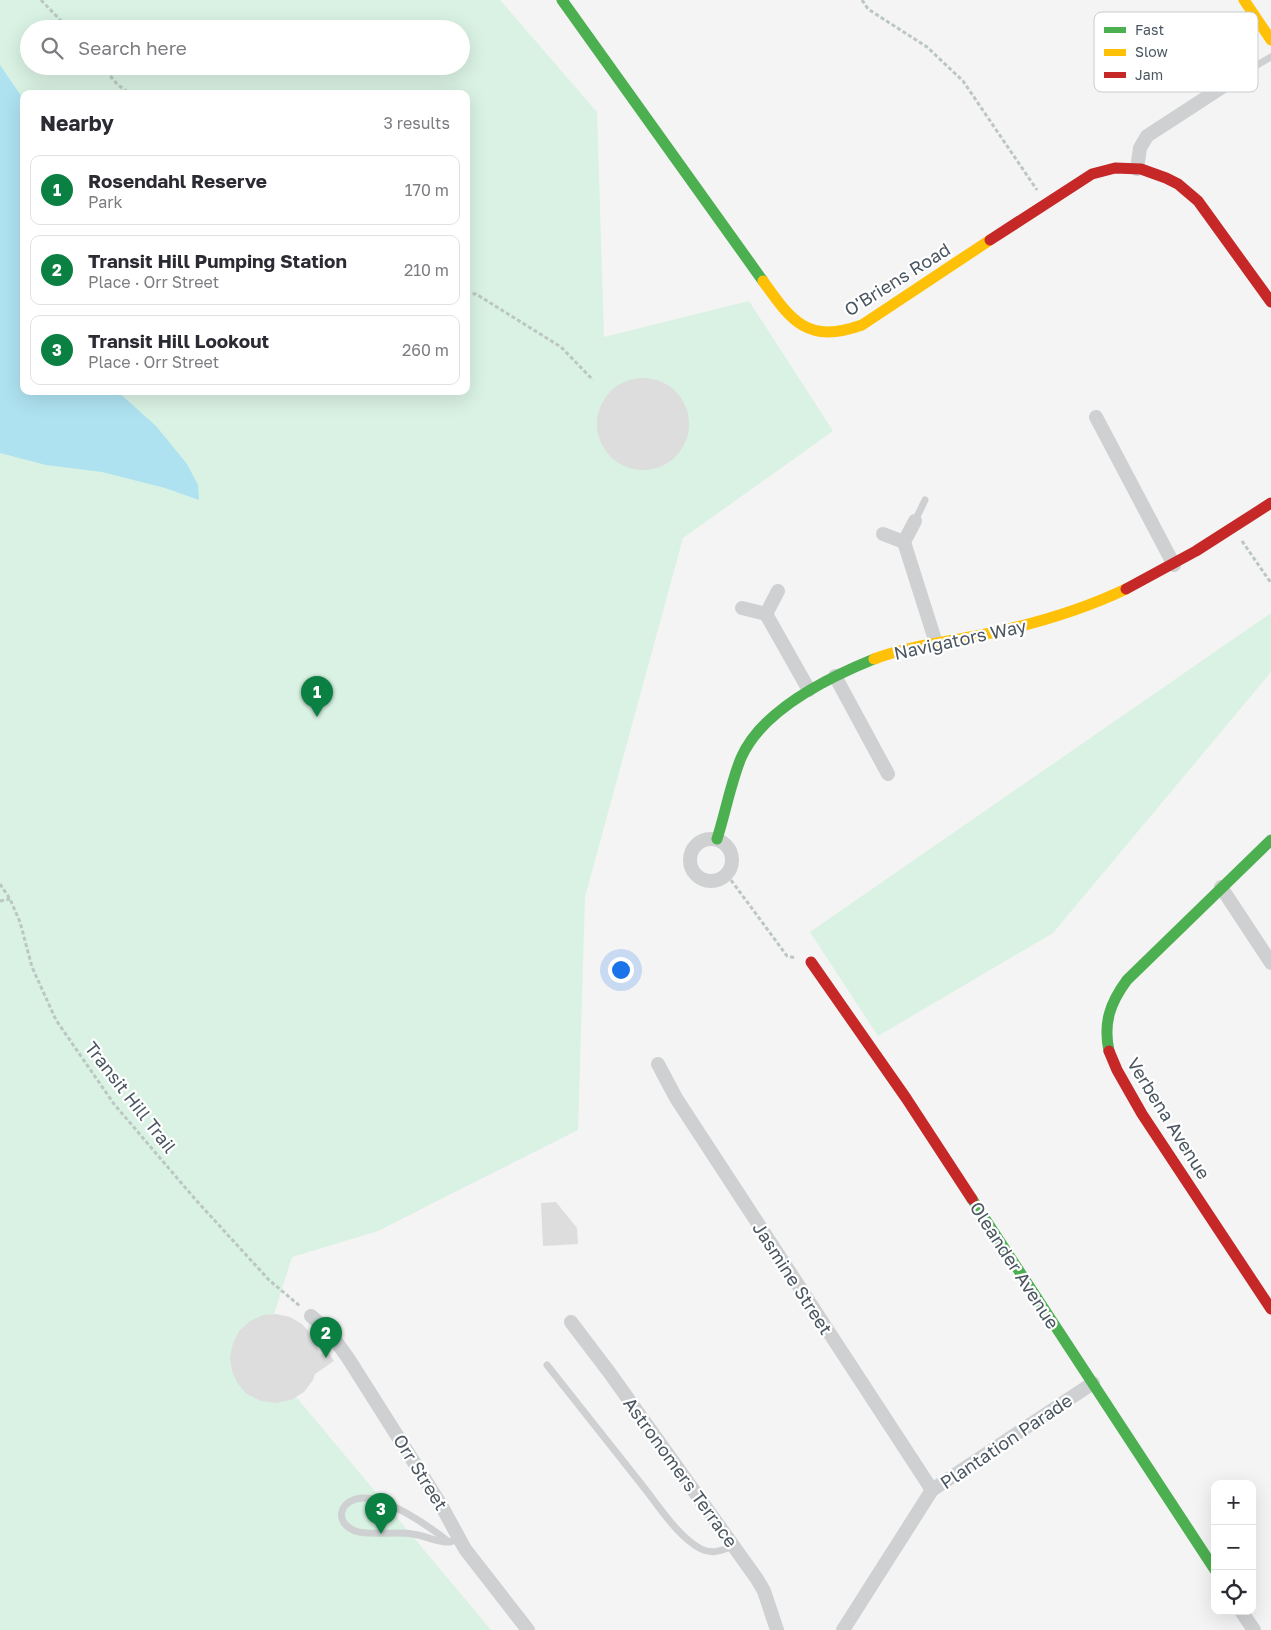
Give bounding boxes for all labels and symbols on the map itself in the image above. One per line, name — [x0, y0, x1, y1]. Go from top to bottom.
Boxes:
legend — [1094, 12, 1258, 92]
text: Fast — [1135, 21, 1164, 38]
text: Slow — [1135, 43, 1168, 60]
text: Jam — [1135, 66, 1163, 83]
street label: O'Briens Road — [840, 238, 954, 320]
street label: Navigators Way — [892, 614, 1028, 664]
pin: 1 — [301, 676, 333, 717]
your location — [608, 957, 634, 983]
street label: Transit Hill Trail — [81, 1037, 181, 1157]
street label: Verbena Avenue — [1123, 1053, 1215, 1183]
street label: Oleander Avenue — [966, 1197, 1064, 1333]
street label: Jasmine Street — [748, 1218, 838, 1338]
pin: 2 — [310, 1317, 342, 1358]
street label: Plantation Parade — [936, 1389, 1076, 1493]
street label: Astronomers Terrace — [619, 1393, 743, 1551]
street label: Orr Street — [389, 1430, 453, 1514]
pin: 3 — [365, 1493, 397, 1534]

